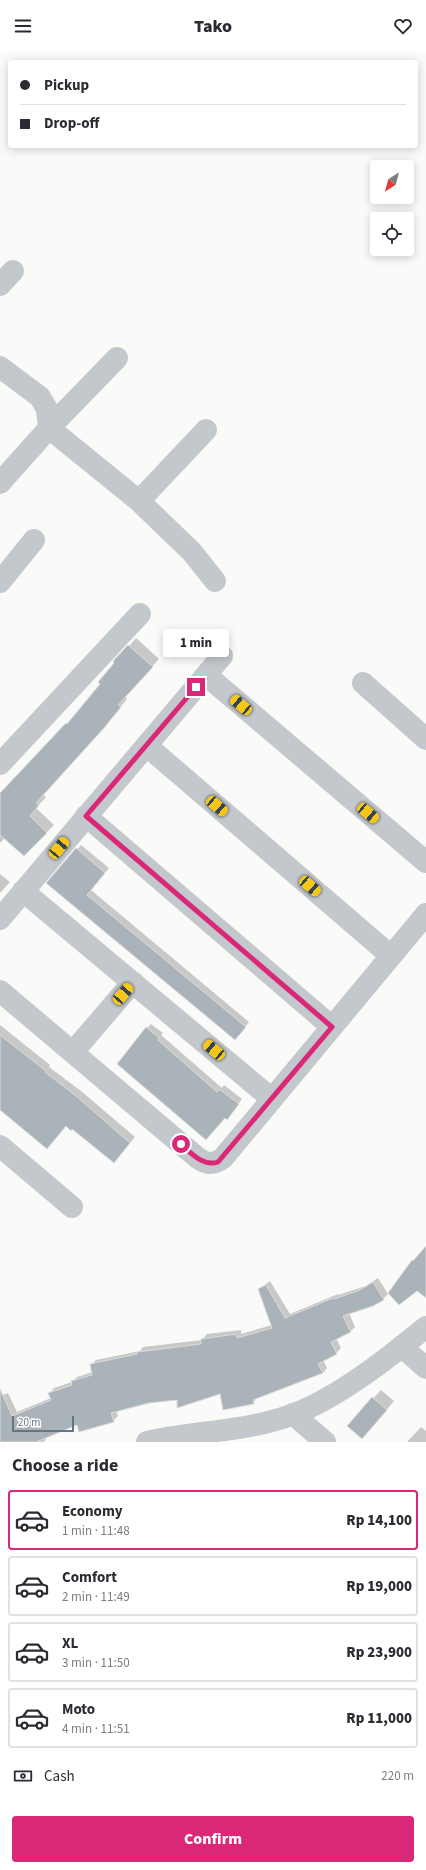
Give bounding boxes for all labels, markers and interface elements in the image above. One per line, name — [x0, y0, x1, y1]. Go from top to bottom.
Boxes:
text: Tako — [194, 14, 232, 39]
icon: menu — [12, 15, 34, 37]
icon: heart — [392, 15, 414, 37]
text: Pickup — [44, 75, 89, 96]
text: Drop-off — [44, 113, 99, 134]
north arrow — [370, 160, 414, 204]
map controls — [370, 160, 414, 256]
button: locate — [370, 212, 414, 256]
callout: 1 min — [163, 629, 229, 657]
text: 1 min — [180, 634, 212, 652]
route end — [187, 678, 205, 696]
car — [228, 693, 254, 717]
car — [204, 794, 230, 818]
car — [355, 801, 381, 825]
car — [47, 835, 71, 861]
car — [297, 874, 323, 898]
car — [111, 981, 135, 1007]
car — [201, 1038, 227, 1062]
route start — [172, 1135, 190, 1153]
scale bar — [12, 1414, 74, 1433]
text: 20 m — [18, 1415, 40, 1430]
text: Choose a ride — [12, 1453, 118, 1478]
text: Economy — [62, 1501, 123, 1522]
icon: car — [14, 1502, 50, 1538]
text: Rp 14,100 — [346, 1510, 412, 1531]
text: 1 min · 11:48 — [62, 1522, 130, 1540]
text: Comfort — [62, 1567, 117, 1588]
icon: car — [14, 1568, 50, 1604]
text: Rp 19,000 — [346, 1576, 412, 1597]
text: 2 min · 11:49 — [62, 1588, 130, 1606]
text: XL — [62, 1633, 78, 1654]
icon: car — [14, 1634, 50, 1670]
text: Rp 23,900 — [346, 1642, 412, 1663]
text: 3 min · 11:50 — [62, 1654, 130, 1672]
text: Moto — [62, 1699, 95, 1720]
icon: car — [14, 1700, 50, 1736]
text: Rp 11,000 — [346, 1708, 412, 1729]
text: 4 min · 11:51 — [62, 1720, 130, 1738]
icon: cash — [12, 1765, 34, 1787]
text: Cash — [44, 1766, 75, 1787]
text: 220 m — [381, 1767, 414, 1785]
button: Confirm — [12, 1816, 414, 1862]

